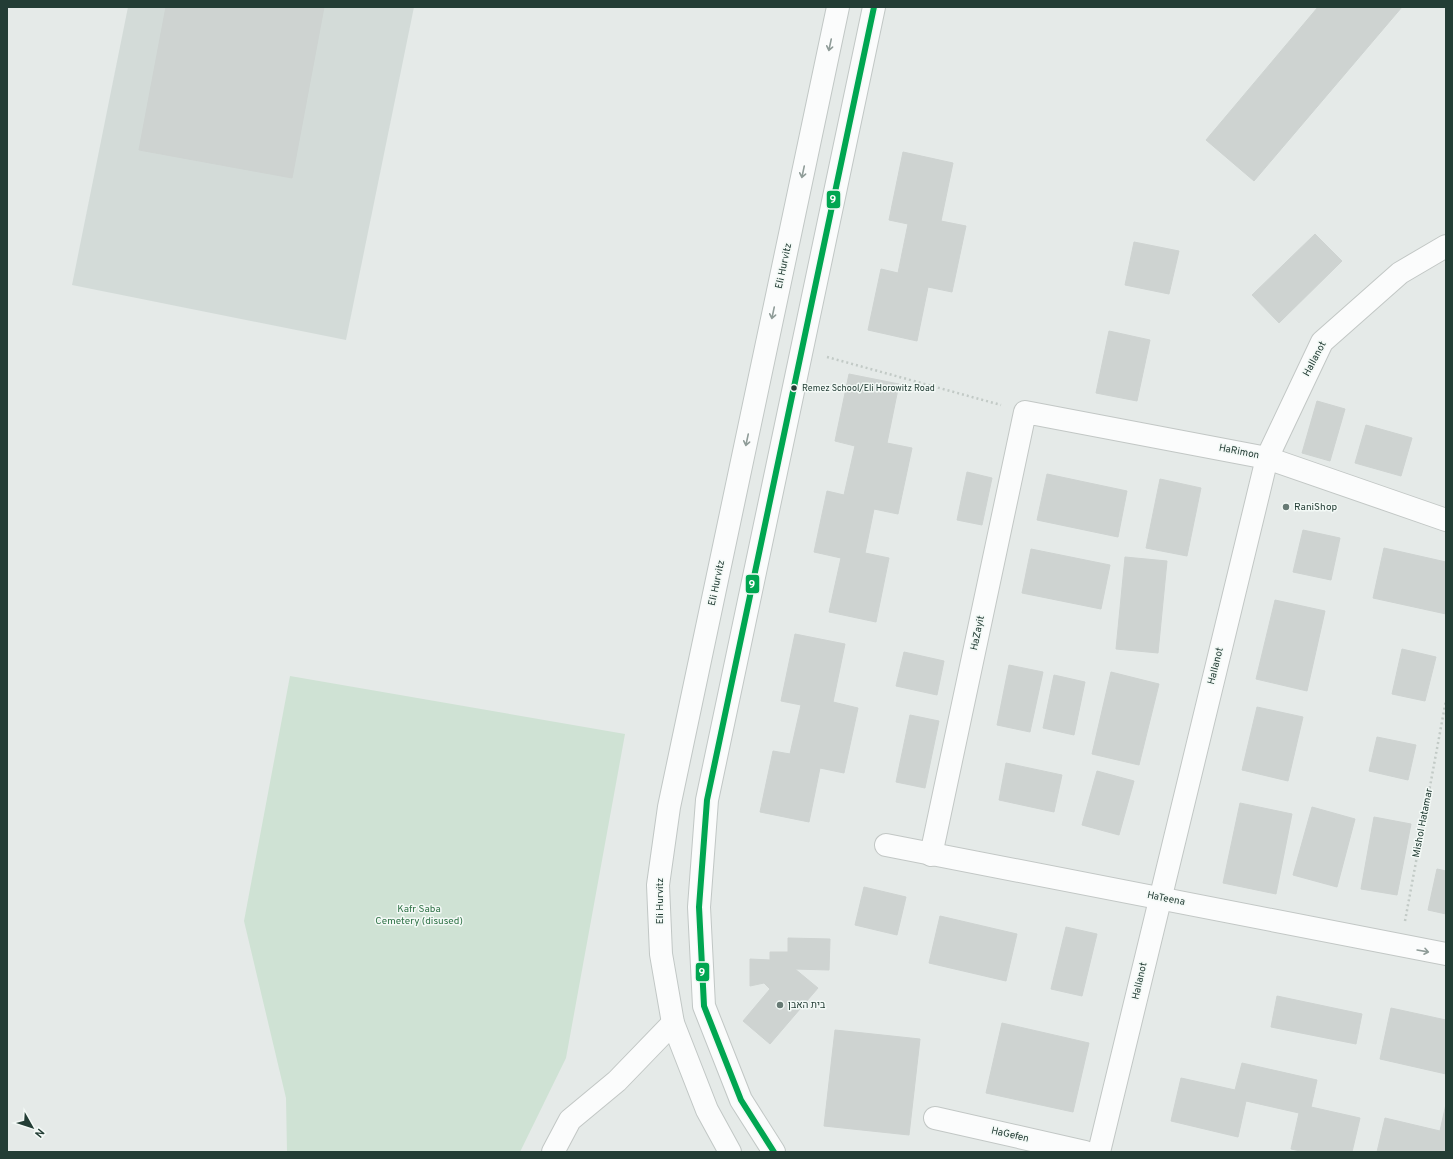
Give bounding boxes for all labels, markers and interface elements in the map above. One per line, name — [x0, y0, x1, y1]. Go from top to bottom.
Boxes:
one-way arrow — [826, 38, 834, 51]
one-way arrow — [799, 166, 807, 179]
line badge: 9 — [826, 190, 841, 209]
text: 9 — [830, 193, 837, 207]
street label: Eli Hurvitz — [773, 242, 795, 290]
one-way arrow — [769, 306, 777, 319]
street label: HaIlanot — [1300, 339, 1330, 379]
marker: Remez School/Eli Horowitz Road — [789, 383, 799, 393]
place label: Remez School/Eli Horowitz Road — [802, 383, 935, 394]
one-way arrow — [742, 434, 750, 447]
street label: HaRimon — [1218, 442, 1260, 462]
place label: RaniShop — [1294, 501, 1337, 514]
marker: RaniShop — [1281, 502, 1291, 512]
street label: Eli Hurvitz — [706, 559, 728, 607]
line badge: 9 — [745, 574, 760, 594]
text: 9 — [749, 578, 756, 592]
street label: HaZayit — [968, 614, 988, 652]
street label: HaIlanot — [1205, 646, 1227, 686]
street label: Mishol Hatamar — [1410, 787, 1436, 859]
street label: Eli Hurvitz — [654, 878, 667, 924]
street label: HaTeena — [1146, 889, 1186, 909]
park label: Kafr Saba Cemetery (disused) — [375, 903, 463, 928]
one-way arrow — [1416, 947, 1429, 955]
street label: HaIlanot — [1129, 961, 1151, 1001]
line badge: 9 — [695, 962, 710, 982]
text: 9 — [699, 966, 706, 980]
place label: בית האבן — [788, 999, 826, 1012]
marker: בית האבן — [775, 1000, 785, 1010]
north arrow — [12, 1107, 52, 1147]
street label: HaGefen — [990, 1124, 1030, 1146]
text: N — [31, 1125, 47, 1140]

